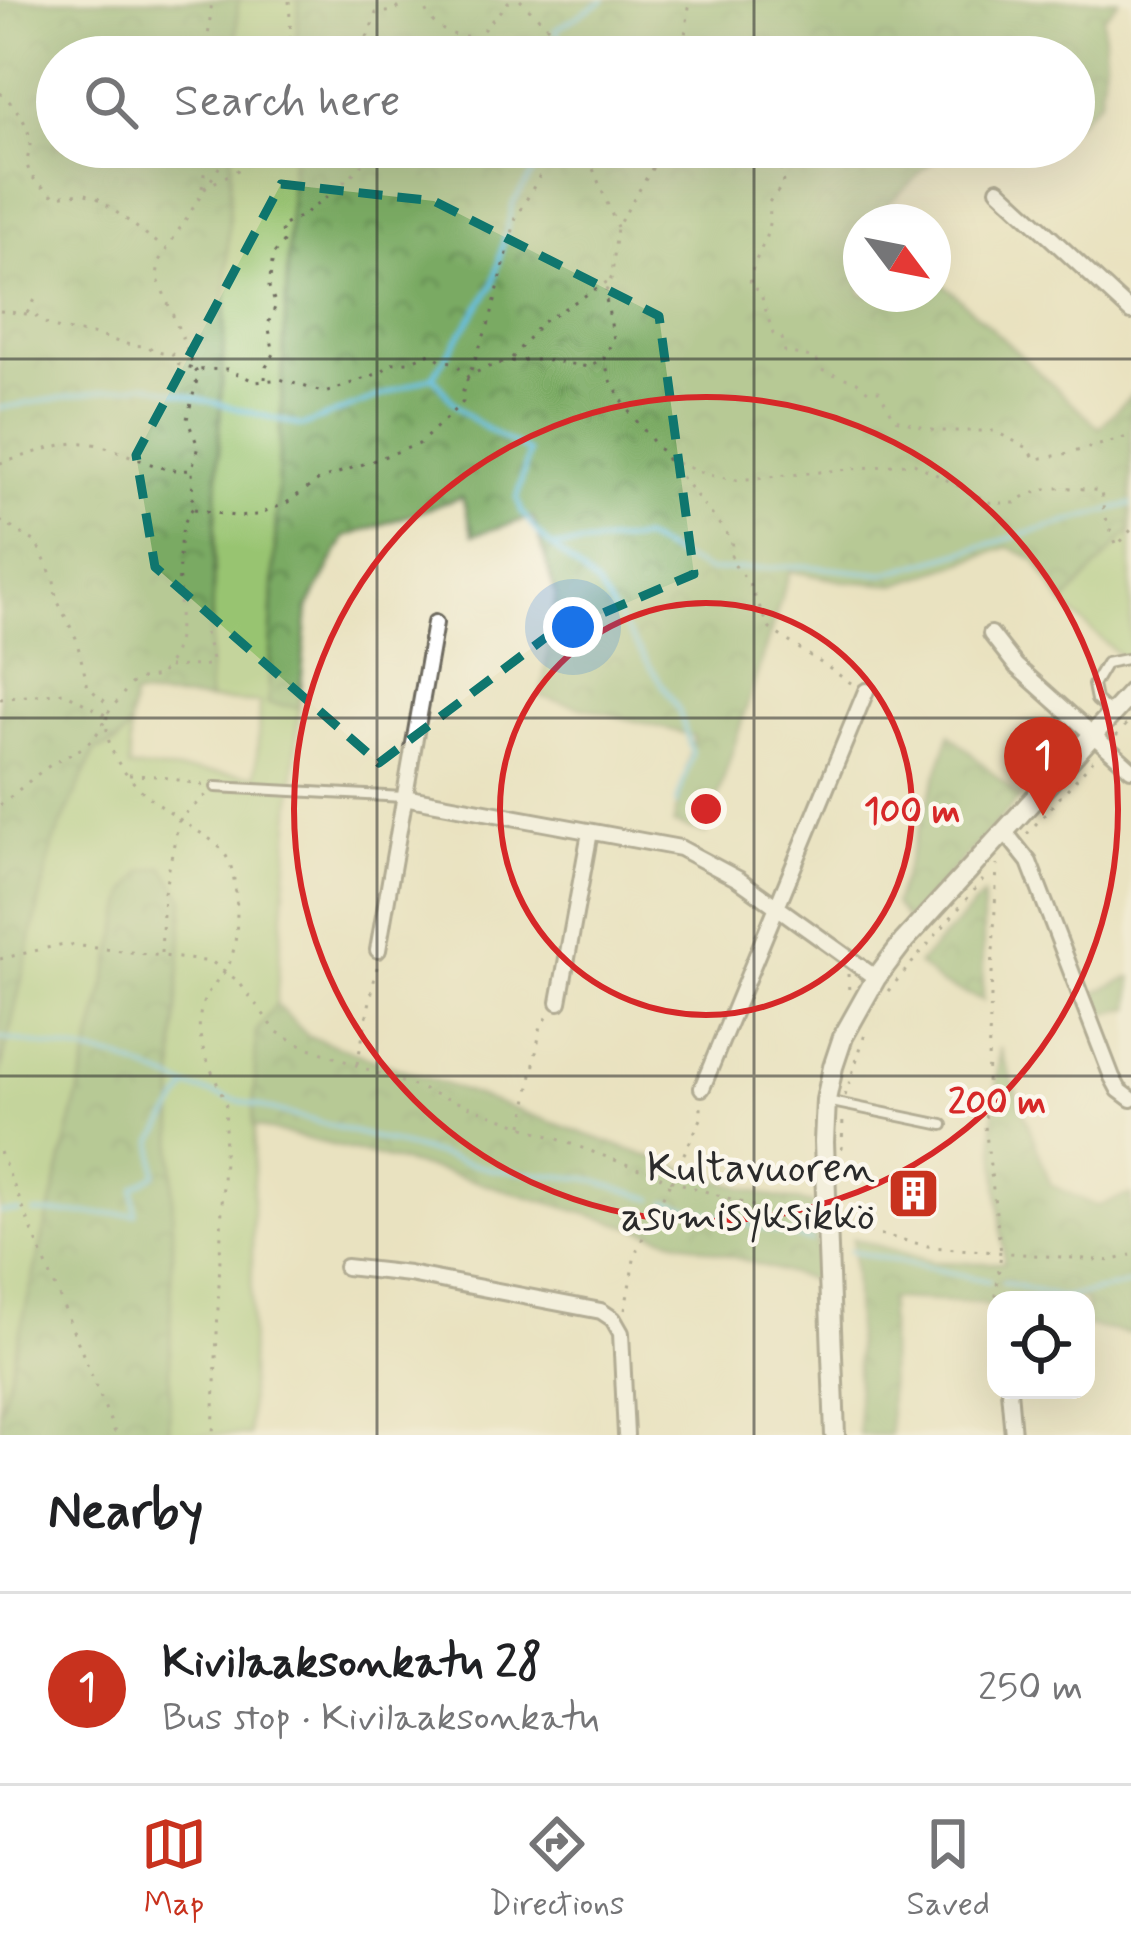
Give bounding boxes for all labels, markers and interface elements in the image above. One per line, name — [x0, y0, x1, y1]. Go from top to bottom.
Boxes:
search box — [36, 36, 1095, 168]
icon: search — [78, 69, 144, 135]
text: Search here — [174, 73, 401, 132]
north arrow — [843, 204, 951, 312]
your location — [543, 597, 603, 657]
pin: 1 — [1004, 717, 1082, 816]
centre of rings — [685, 788, 727, 830]
text: 100 m — [864, 789, 960, 836]
text: 200 m — [948, 1080, 1046, 1127]
place label: Kultavuoren asumisyksikkö — [621, 1142, 875, 1245]
building icon: Kultavuoren asumisyksikkö — [886, 1165, 942, 1221]
map controls — [987, 1291, 1095, 1399]
button: locate — [987, 1291, 1095, 1399]
text: Nearby — [48, 1480, 203, 1546]
text: Kivilaaksonkatu 28 — [162, 1634, 542, 1693]
text: 1 — [78, 1663, 96, 1714]
text: 250 m — [978, 1663, 1083, 1714]
text: Bus stop · Kivilaaksonkatu — [162, 1693, 599, 1744]
tab: Map — [141, 1811, 207, 1927]
tab: Directions — [489, 1811, 625, 1927]
tab: Saved — [907, 1811, 990, 1927]

